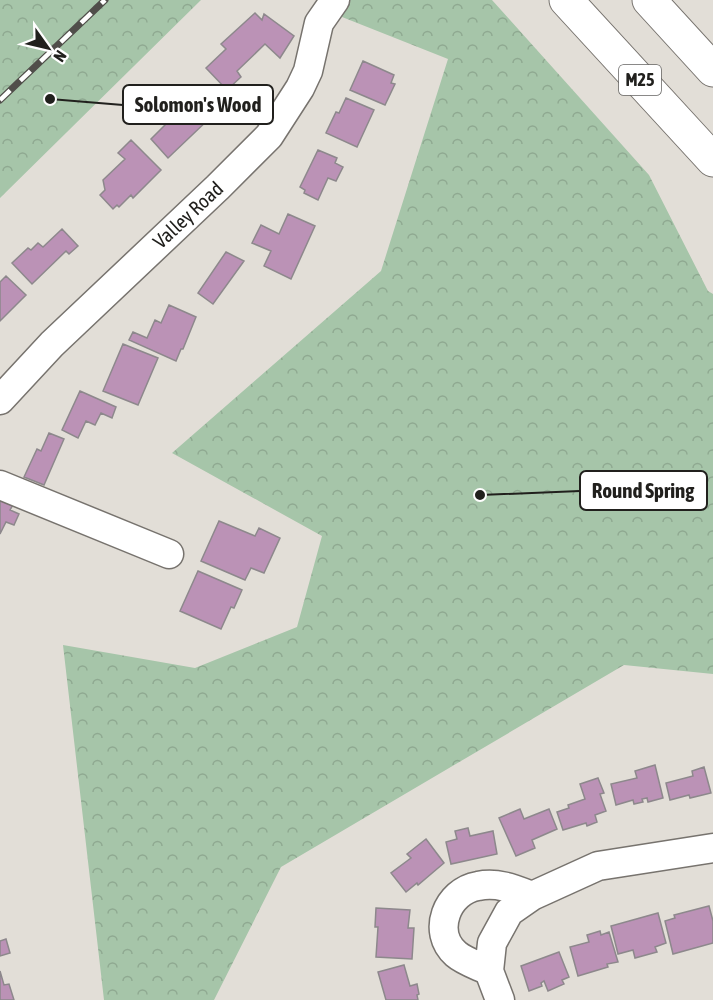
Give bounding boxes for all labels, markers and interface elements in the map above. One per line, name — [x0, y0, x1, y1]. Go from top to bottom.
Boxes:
north arrow — [18, 18, 78, 78]
text: N — [50, 47, 71, 65]
road number: M25 — [619, 65, 661, 95]
callout: Solomon's Wood — [123, 85, 273, 124]
text: Solomon's Wood — [135, 92, 261, 116]
street label: Valley Road — [148, 177, 227, 253]
callout: Round Spring — [580, 471, 707, 510]
text: Round Spring — [592, 478, 695, 502]

